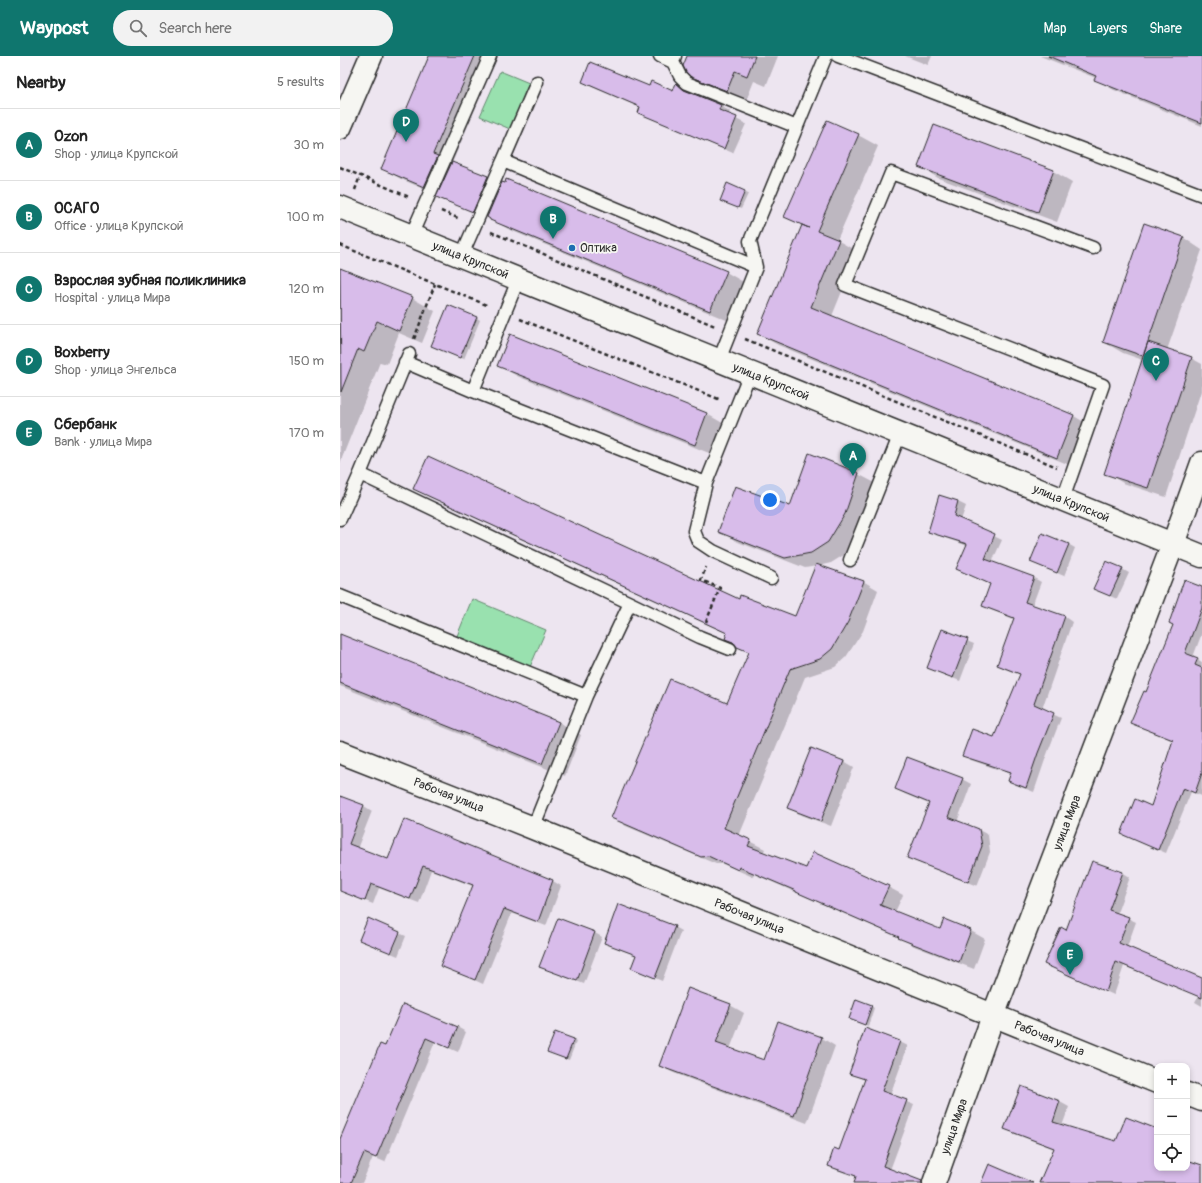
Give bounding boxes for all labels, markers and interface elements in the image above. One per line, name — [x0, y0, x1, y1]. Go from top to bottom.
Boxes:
search box — [113, 10, 393, 46]
text: Waypost — [20, 16, 89, 40]
icon: search — [127, 17, 149, 39]
text: Search here — [159, 19, 232, 38]
text: Map — [1044, 20, 1067, 37]
text: Layers — [1089, 20, 1127, 37]
text: Share — [1149, 20, 1182, 37]
text: Nearby — [16, 72, 65, 93]
text: 5 results — [277, 74, 324, 90]
pin: D — [393, 109, 419, 142]
text: Ozon — [54, 127, 88, 146]
text: A — [25, 137, 33, 153]
text: 30 m — [294, 137, 324, 153]
text: Shop · улица Крупской — [54, 146, 178, 162]
text: ОСАГО — [54, 199, 99, 218]
pin: B — [540, 206, 566, 239]
text: B — [25, 209, 33, 225]
text: 100 m — [287, 209, 324, 225]
text: Office · улица Крупской — [54, 218, 183, 234]
street label: улица Крупской — [429, 237, 511, 282]
place label: Оптика — [580, 241, 617, 256]
marker: Оптика — [567, 243, 577, 253]
text: Взрослая зубная поликлиника — [54, 271, 246, 290]
text: C — [25, 281, 33, 297]
text: 120 m — [288, 281, 324, 297]
text: Hospital · улица Мира — [54, 290, 170, 306]
text: Boxberry — [54, 343, 110, 362]
pin: C — [1143, 348, 1169, 381]
text: D — [25, 353, 33, 369]
text: 150 m — [289, 353, 324, 369]
street label: улица Крупской — [730, 359, 812, 404]
text: Shop · улица Энгельса — [54, 362, 177, 378]
text: Сбербанк — [54, 415, 117, 434]
text: E — [26, 425, 32, 441]
text: 170 m — [289, 425, 324, 441]
text: Bank · улица Мира — [54, 434, 152, 450]
pin: A — [840, 443, 866, 476]
street label: улица Крупской — [1030, 481, 1112, 525]
your location — [760, 490, 780, 510]
street label: Рабочая улица — [412, 774, 487, 816]
street label: улица Мира — [1049, 793, 1084, 853]
street label: Рабочая улица — [712, 895, 787, 937]
pin: E — [1057, 942, 1083, 975]
street label: Рабочая улица — [1012, 1017, 1087, 1059]
map controls — [1154, 1063, 1190, 1171]
button: + — [1154, 1063, 1190, 1099]
street label: улица Мира — [937, 1096, 971, 1157]
button: − — [1154, 1099, 1190, 1135]
button: locate — [1154, 1135, 1190, 1171]

